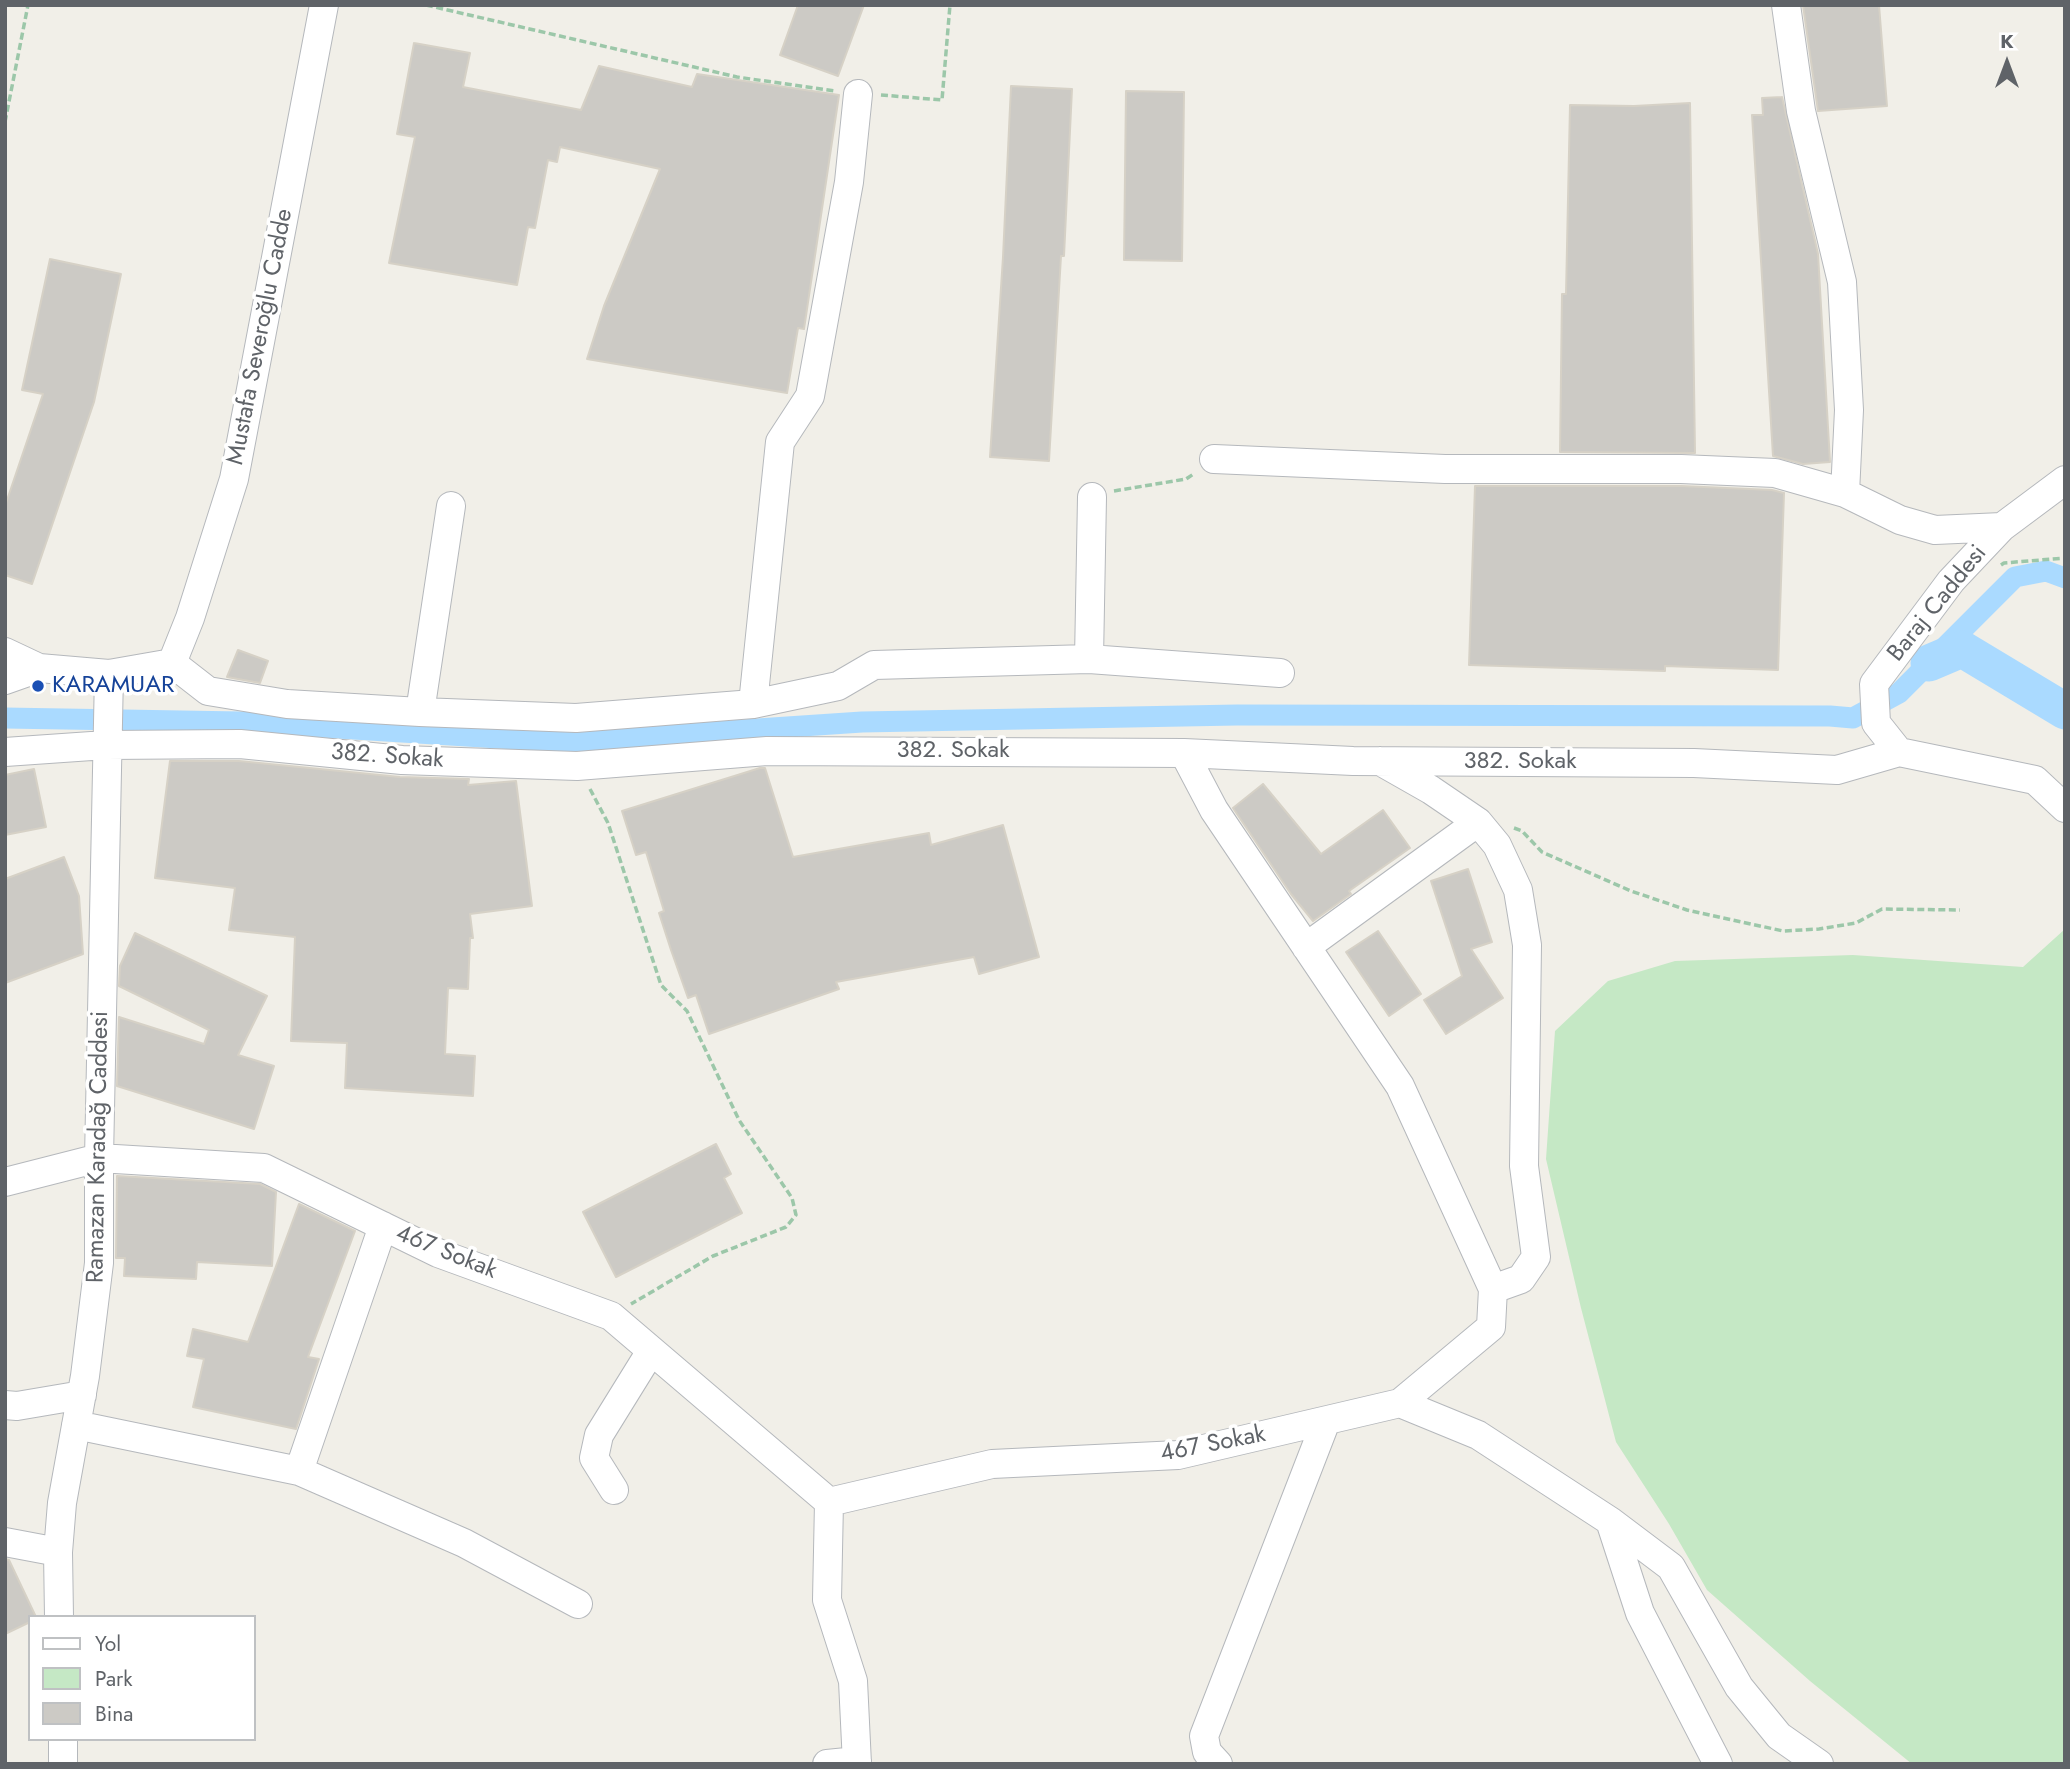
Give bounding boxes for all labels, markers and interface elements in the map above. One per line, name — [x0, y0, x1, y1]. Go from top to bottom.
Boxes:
north arrow — [1972, 28, 2042, 98]
text: K — [2000, 28, 2014, 55]
street label: Mustafa Severoğlu Cadde — [222, 207, 300, 467]
street label: Baraj Caddesi — [1882, 540, 1994, 668]
place label: KARAMUAR — [52, 672, 174, 700]
marker: KARAMUAR — [30, 678, 46, 694]
street label: 382. Sokak — [896, 737, 1010, 765]
street label: 382. Sokak — [330, 739, 444, 775]
street label: 382. Sokak — [1463, 748, 1577, 776]
street label: Ramazan Karadağ Caddesi — [82, 1011, 116, 1283]
street label: 467 Sokak — [391, 1220, 501, 1286]
street label: 467 Sokak — [1158, 1421, 1268, 1469]
legend — [28, 1615, 256, 1741]
text: Yol — [95, 1629, 121, 1659]
text: Park — [95, 1664, 132, 1694]
text: Bina — [95, 1699, 133, 1729]

